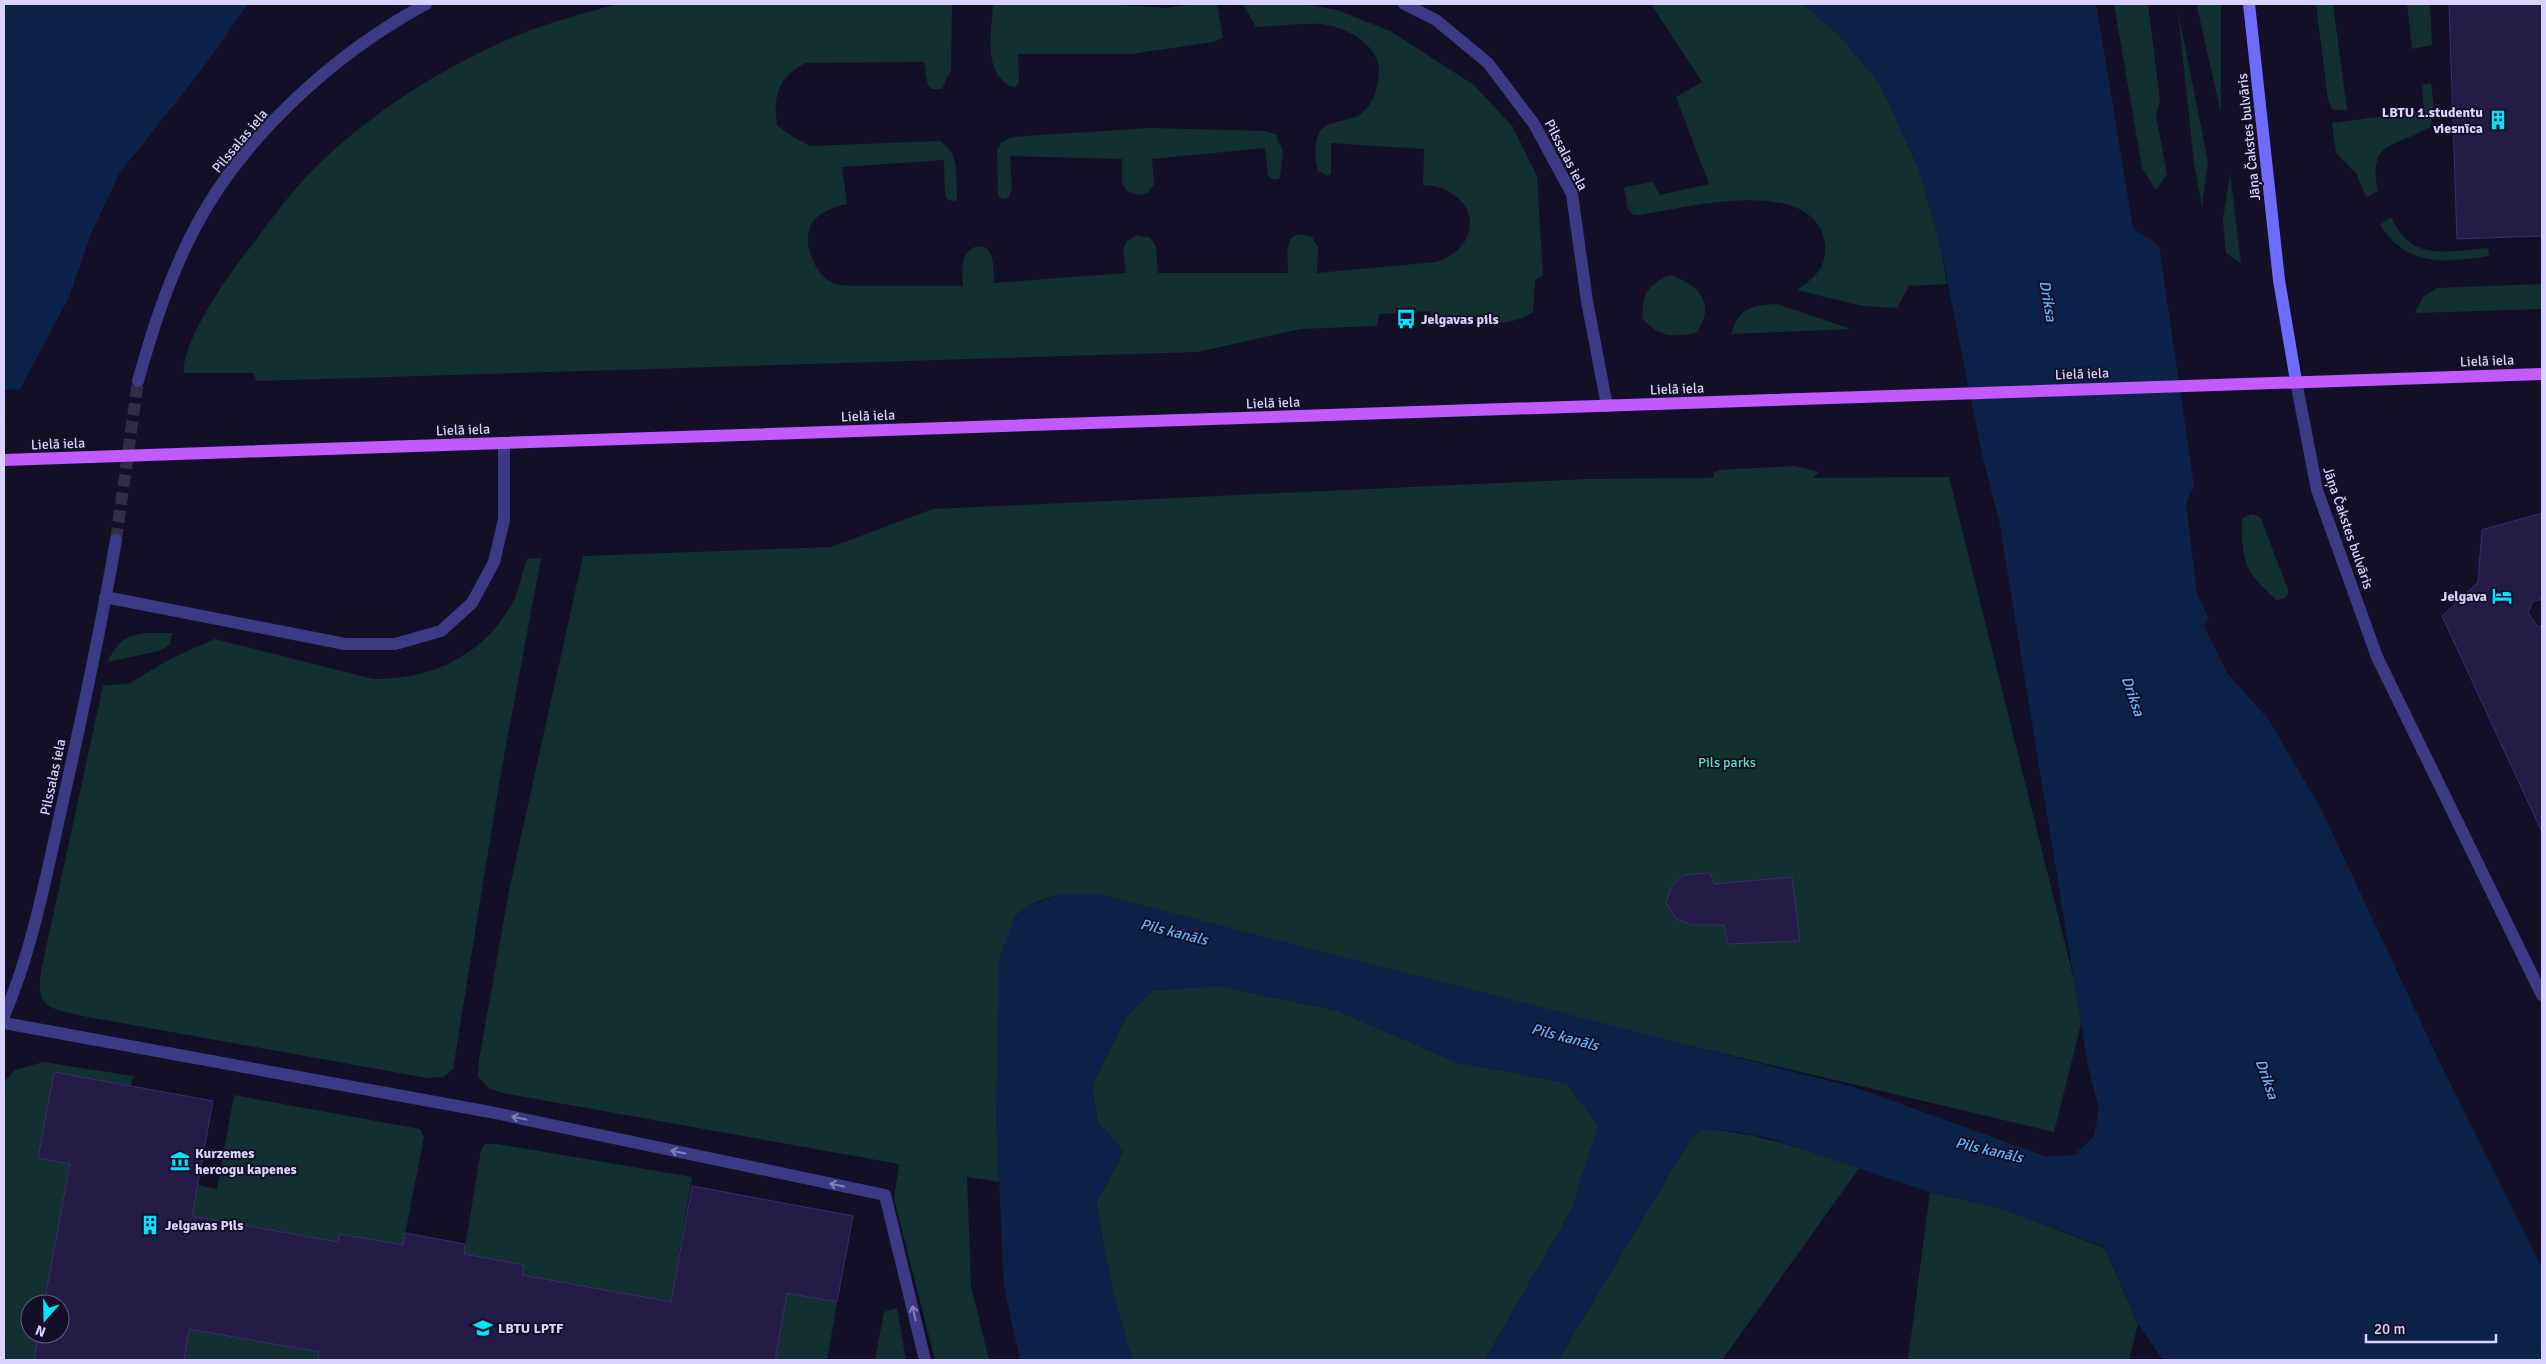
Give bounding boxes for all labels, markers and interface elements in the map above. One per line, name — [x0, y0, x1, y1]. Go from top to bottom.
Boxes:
street label: Jāņa Čakstes bulvāris — [2234, 72, 2264, 202]
place label: LBTU 1.studentu viesnīca — [2382, 104, 2483, 137]
street label: Pilssalas iela — [209, 106, 271, 176]
building icon: LBTU 1.studentu viesnīca — [2487, 109, 2509, 131]
street label: Pilssalas iela — [1541, 117, 1591, 193]
water label: Driksa — [2036, 279, 2061, 323]
bus stop icon: Jelgavas pils — [1395, 308, 1417, 330]
place label: Jelgavas pils — [1421, 311, 1499, 328]
street label: Lielā iela — [2460, 352, 2514, 370]
street label: Lielā iela — [2055, 365, 2109, 383]
street label: Lielā iela — [1650, 380, 1704, 398]
street label: Lielā iela — [1246, 394, 1300, 412]
street label: Lielā iela — [841, 407, 895, 425]
street label: Lielā iela — [436, 421, 490, 439]
street label: Lielā iela — [31, 435, 85, 453]
street label: Jāņa Čakstes bulvāris — [2319, 465, 2377, 591]
hotel icon: Jelgava — [2491, 585, 2513, 607]
place label: Jelgava — [2441, 588, 2487, 605]
water label: Driksa — [2118, 674, 2148, 719]
street label: Pilssalas iela — [37, 737, 69, 817]
park label: Pils parks — [1698, 754, 1756, 771]
water label: Pils kanāls — [1138, 915, 1211, 949]
water label: Pils kanāls — [1529, 1019, 1602, 1055]
water label: Driksa — [2252, 1057, 2282, 1102]
one-way arrow — [511, 1113, 527, 1122]
water label: Pils kanāls — [1953, 1133, 2026, 1167]
place label: Kurzemes hercogu kapenes — [195, 1145, 297, 1178]
one-way arrow — [670, 1146, 686, 1156]
museum icon: Kurzemes hercogu kapenes — [169, 1150, 191, 1172]
one-way arrow — [829, 1180, 845, 1189]
building icon: Jelgavas Pils — [139, 1214, 161, 1236]
place label: Jelgavas Pils — [165, 1217, 243, 1234]
north arrow — [20, 1294, 70, 1344]
one-way arrow — [909, 1305, 918, 1321]
scale bar — [2366, 1312, 2496, 1344]
school or university icon: LBTU LPTF — [472, 1317, 494, 1339]
place label: LBTU LPTF — [498, 1320, 564, 1337]
text: 20 m — [2374, 1320, 2405, 1338]
text: N — [33, 1321, 48, 1340]

